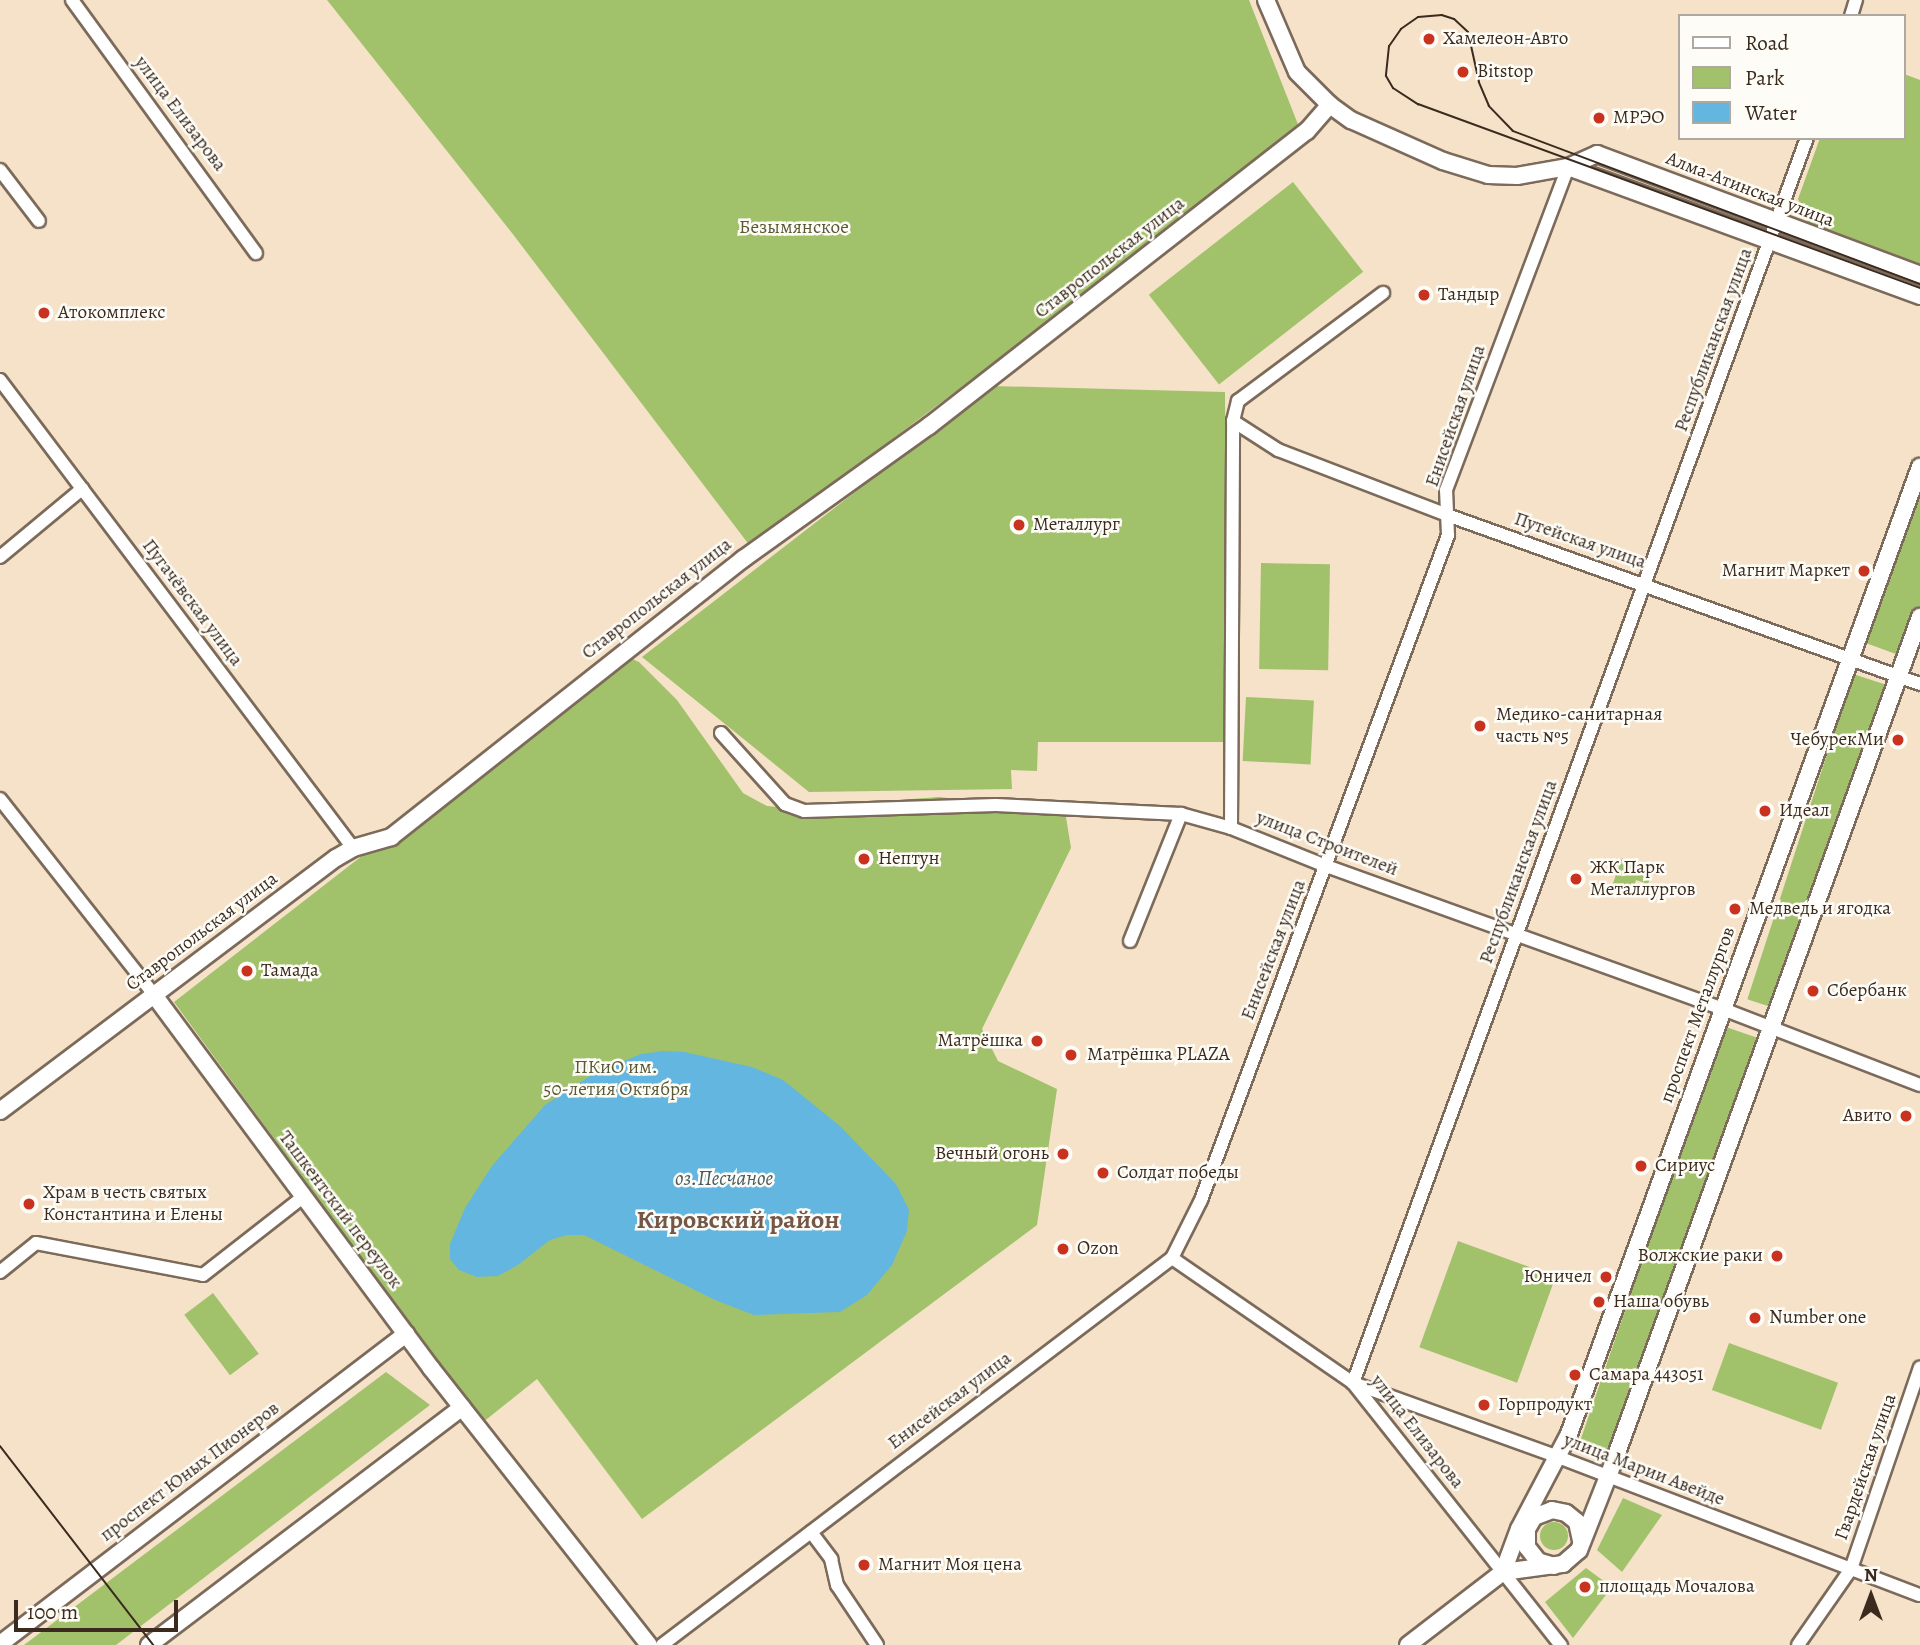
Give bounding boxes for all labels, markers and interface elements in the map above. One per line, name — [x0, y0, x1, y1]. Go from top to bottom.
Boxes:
legend — [1678, 14, 1906, 140]
place label: Хамелеон-Авто — [1443, 28, 1568, 50]
text: Road — [1745, 29, 1789, 57]
marker: Хамелеон-Авто — [1421, 31, 1437, 47]
street label: улица Елизарова — [129, 52, 231, 176]
place label: Bitstop — [1477, 61, 1533, 83]
marker: Bitstop — [1455, 64, 1471, 80]
text: Park — [1745, 64, 1784, 92]
text: Water — [1745, 99, 1797, 127]
place label: МРЭО — [1613, 107, 1664, 129]
marker: МРЭО — [1591, 110, 1607, 126]
street label: Алма-Атинская улица — [1663, 147, 1837, 233]
street label: Ставропольская улица — [1031, 192, 1189, 324]
park label: Безымянское — [739, 217, 849, 239]
street label: Республиканская улица — [1670, 245, 1758, 435]
place label: Тандыр — [1438, 284, 1499, 306]
marker: Тандыр — [1416, 287, 1432, 303]
place label: Атокомплекс — [58, 302, 166, 324]
marker: Атокомплекс — [36, 305, 52, 321]
street label: Енисейская улица — [1421, 342, 1491, 490]
street label: Путейская улица — [1511, 508, 1649, 574]
place label: Металлург — [1033, 514, 1120, 536]
marker: Металлург — [1011, 517, 1027, 533]
street label: Ставропольская улица — [578, 533, 736, 665]
street label: Пугачёвская улица — [137, 535, 247, 671]
place label: Магнит Маркет — [1722, 560, 1850, 582]
marker: Магнит Маркет — [1856, 563, 1872, 579]
place label: Медико-санитарная часть №5 — [1496, 704, 1662, 748]
marker: Медико-санитарная часть №5 — [1470, 716, 1490, 736]
place label: ЧебурекМи — [1791, 729, 1884, 751]
marker: ЧебурекМи — [1890, 732, 1906, 748]
street label: Республиканская улица — [1475, 777, 1563, 967]
place label: Идеал — [1779, 800, 1830, 822]
marker: Идеал — [1757, 803, 1773, 819]
street label: улица Строителей — [1253, 807, 1401, 881]
place label: Нептун — [878, 848, 940, 870]
marker: Нептун — [856, 851, 872, 867]
place label: ЖК Парк Металлургов — [1590, 857, 1696, 901]
street label: Ставропольская улица — [122, 868, 282, 996]
marker: ЖК Парк Металлургов — [1568, 871, 1584, 887]
street label: Енисейская улица — [1237, 877, 1311, 1023]
place label: Медведь и ягодка — [1749, 898, 1891, 920]
marker: Медведь и ягодка — [1727, 901, 1743, 917]
street label: проспект Металлургов — [1656, 924, 1740, 1106]
place label: Тамада — [261, 960, 319, 982]
marker: Тамада — [239, 963, 255, 979]
place label: Сбербанк — [1827, 980, 1907, 1002]
marker: Сбербанк — [1805, 983, 1821, 999]
place label: Матрёшка — [937, 1030, 1023, 1052]
marker: Матрёшка — [1029, 1033, 1045, 1049]
place label: Матрёшка PLAZA — [1087, 1044, 1230, 1066]
marker: Матрёшка PLAZA — [1061, 1045, 1081, 1065]
park label: ПКиО им. 50-летия Октября — [543, 1057, 689, 1101]
place label: Авито — [1843, 1105, 1892, 1127]
marker: Авито — [1898, 1108, 1914, 1124]
street label: Ташкентский переулок — [273, 1127, 407, 1293]
place label: Вечный огонь — [935, 1143, 1049, 1165]
marker: Вечный огонь — [1055, 1146, 1071, 1162]
place label: Сириус — [1655, 1155, 1715, 1177]
marker: Сириус — [1633, 1158, 1649, 1174]
place label: Солдат победы — [1117, 1162, 1239, 1184]
water label: оз.Песчаное — [675, 1165, 773, 1191]
marker: Солдат победы — [1095, 1165, 1111, 1181]
place label: Храм в честь святых Константина и Елены — [43, 1182, 223, 1226]
marker: Храм в честь святых Константина и Елены — [21, 1196, 37, 1212]
district label: Кировский район — [636, 1204, 840, 1236]
place label: Ozon — [1077, 1238, 1119, 1260]
marker: Ozon — [1055, 1241, 1071, 1257]
place label: Волжские раки — [1637, 1245, 1763, 1267]
marker: Волжские раки — [1769, 1248, 1785, 1264]
place label: Юничел — [1524, 1266, 1592, 1288]
marker: Юничел — [1598, 1269, 1614, 1285]
place label: Наша обувь — [1613, 1291, 1709, 1313]
marker: Наша обувь — [1591, 1294, 1607, 1310]
place label: Number one — [1769, 1307, 1866, 1329]
marker: Number one — [1747, 1310, 1763, 1326]
street label: Енисейская улица — [884, 1347, 1016, 1455]
place label: Самара 443051 — [1589, 1364, 1704, 1386]
marker: Самара 443051 — [1567, 1367, 1583, 1383]
street label: улица Елизарова — [1365, 1370, 1469, 1494]
street label: Гвардейская улица — [1830, 1391, 1902, 1543]
place label: Горпродукт — [1498, 1394, 1592, 1416]
street label: проспект Юных Пионеров — [96, 1397, 284, 1547]
marker: Горпродукт — [1476, 1397, 1492, 1413]
street label: улица Марии Авейде — [1560, 1429, 1728, 1511]
place label: Магнит Моя цена — [878, 1554, 1022, 1576]
marker: Магнит Моя цена — [856, 1557, 872, 1573]
north arrow — [1836, 1561, 1906, 1631]
text: N — [1864, 1562, 1878, 1588]
place label: площадь Мочалова — [1599, 1576, 1755, 1598]
marker: площадь Мочалова — [1577, 1579, 1593, 1595]
scale bar — [18, 1586, 182, 1630]
text: 100 m — [27, 1598, 78, 1626]

